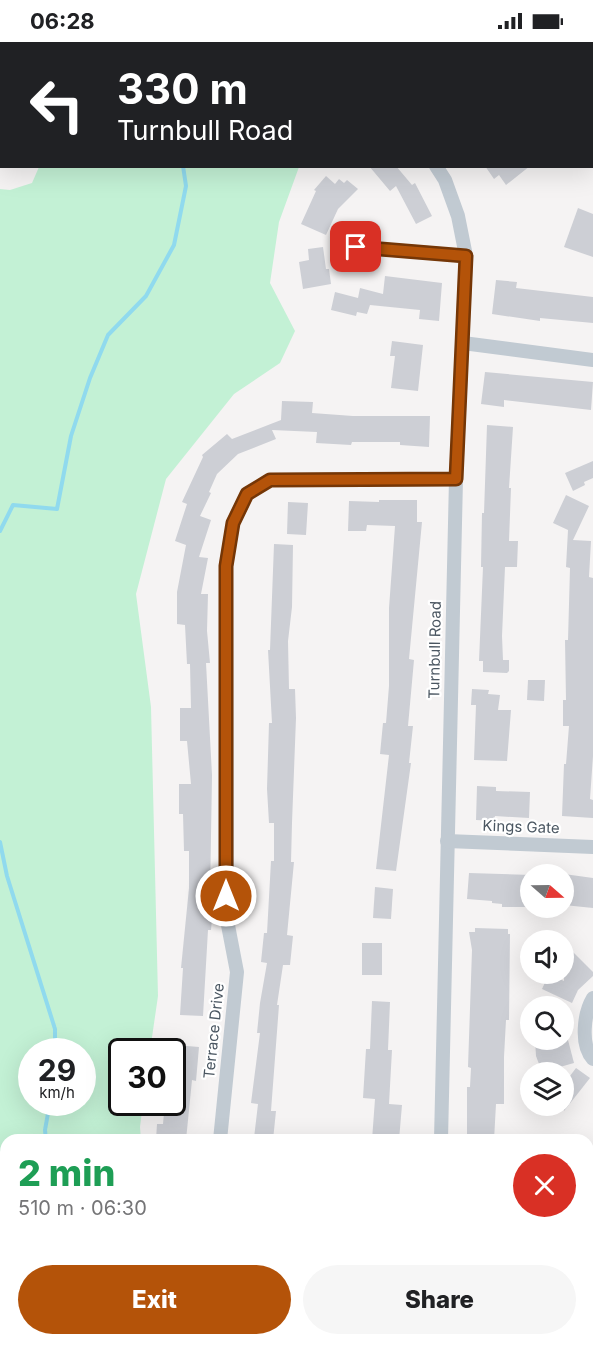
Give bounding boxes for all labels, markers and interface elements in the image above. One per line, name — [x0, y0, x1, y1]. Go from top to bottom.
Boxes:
text: 06:28 — [30, 8, 95, 34]
text: 330 m — [117, 63, 248, 114]
icon: left — [18, 66, 96, 144]
text: Turnbull Road — [117, 114, 293, 147]
pin — [330, 221, 381, 272]
icon: arrive — [339, 230, 372, 263]
street label: Turnbull Road — [424, 601, 445, 699]
street label: Kings Gate — [482, 816, 560, 837]
position arrow — [194, 864, 258, 928]
north arrow — [520, 864, 574, 918]
map controls — [520, 864, 574, 1116]
button: sound — [520, 930, 574, 984]
street label: Terrace Drive — [199, 982, 228, 1080]
button: search — [520, 996, 574, 1050]
speed limit sign: 30 — [108, 1038, 186, 1116]
text: 29 — [38, 1052, 76, 1088]
button: layers — [520, 1062, 574, 1116]
text: km/h — [39, 1083, 75, 1102]
text: 2 min — [18, 1151, 115, 1195]
button: close — [513, 1154, 576, 1217]
text: 510 m · 06:30 — [18, 1196, 147, 1220]
button: Exit — [18, 1265, 291, 1334]
button: Share — [303, 1265, 576, 1334]

